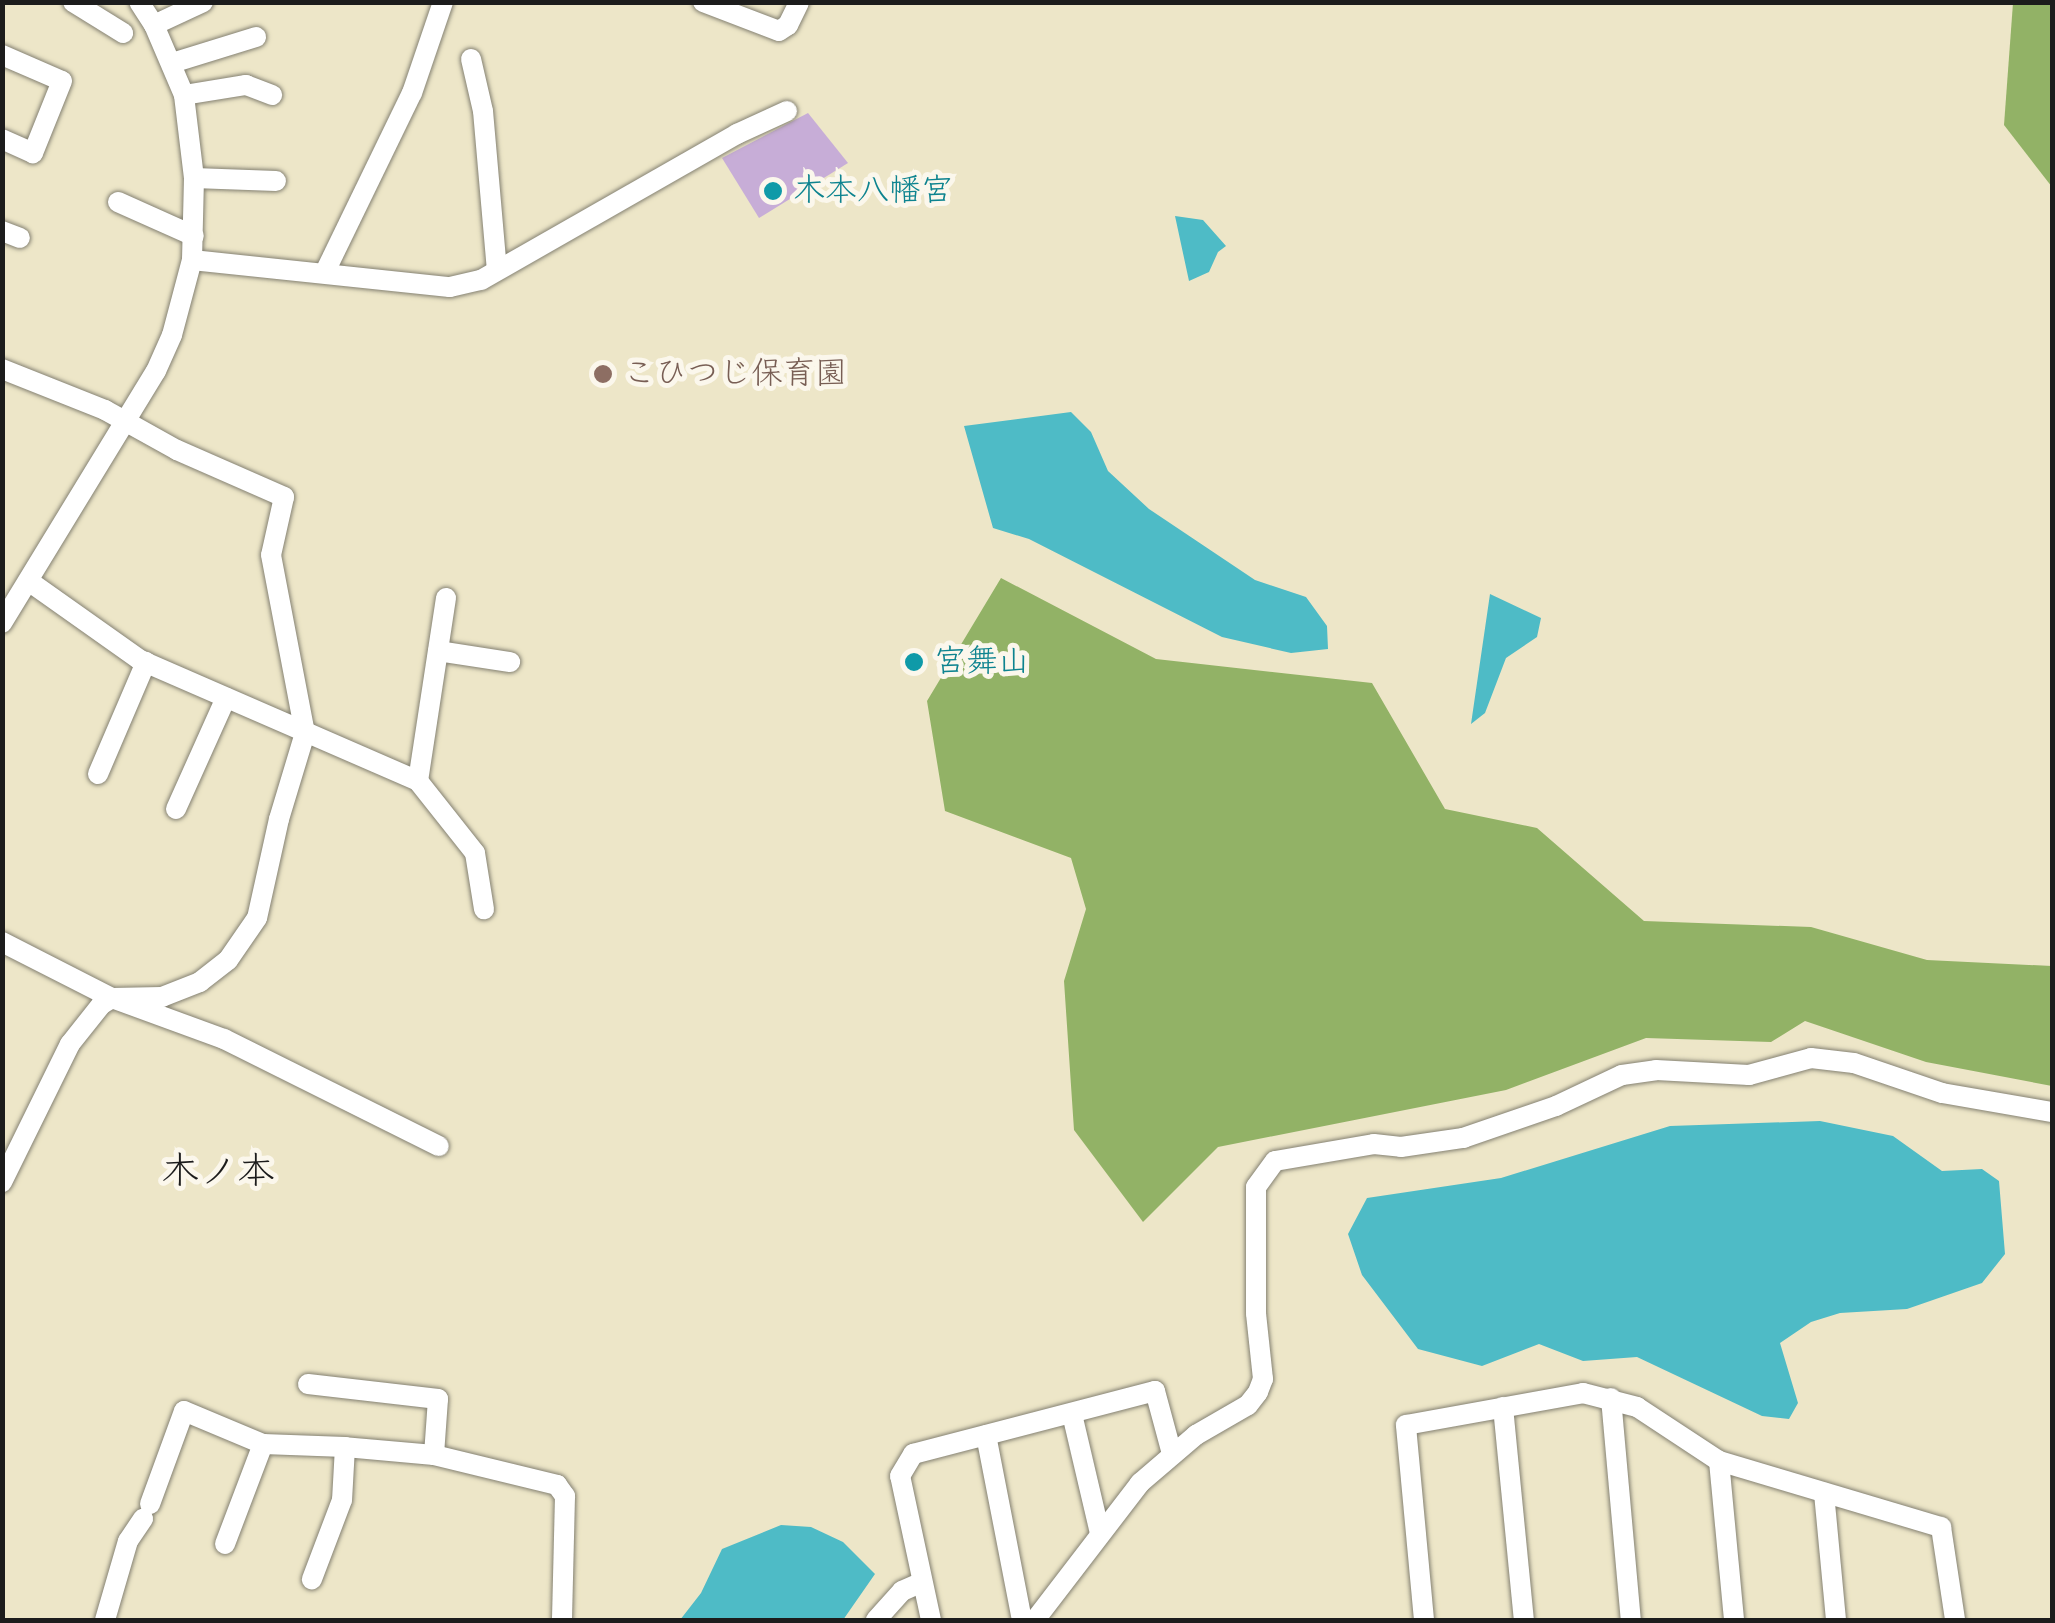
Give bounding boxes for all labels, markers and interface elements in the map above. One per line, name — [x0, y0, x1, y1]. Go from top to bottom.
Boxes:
place label: 木本八幡宮 — [793, 172, 953, 210]
marker: 木本八幡宮 — [762, 180, 784, 202]
place label: こひつじ保育園 — [623, 355, 847, 393]
marker: こひつじ保育園 — [592, 363, 614, 385]
place label: 宮舞山 — [934, 643, 1030, 681]
marker: 宮舞山 — [903, 651, 925, 673]
district label: 木ノ本 — [161, 1150, 275, 1196]

